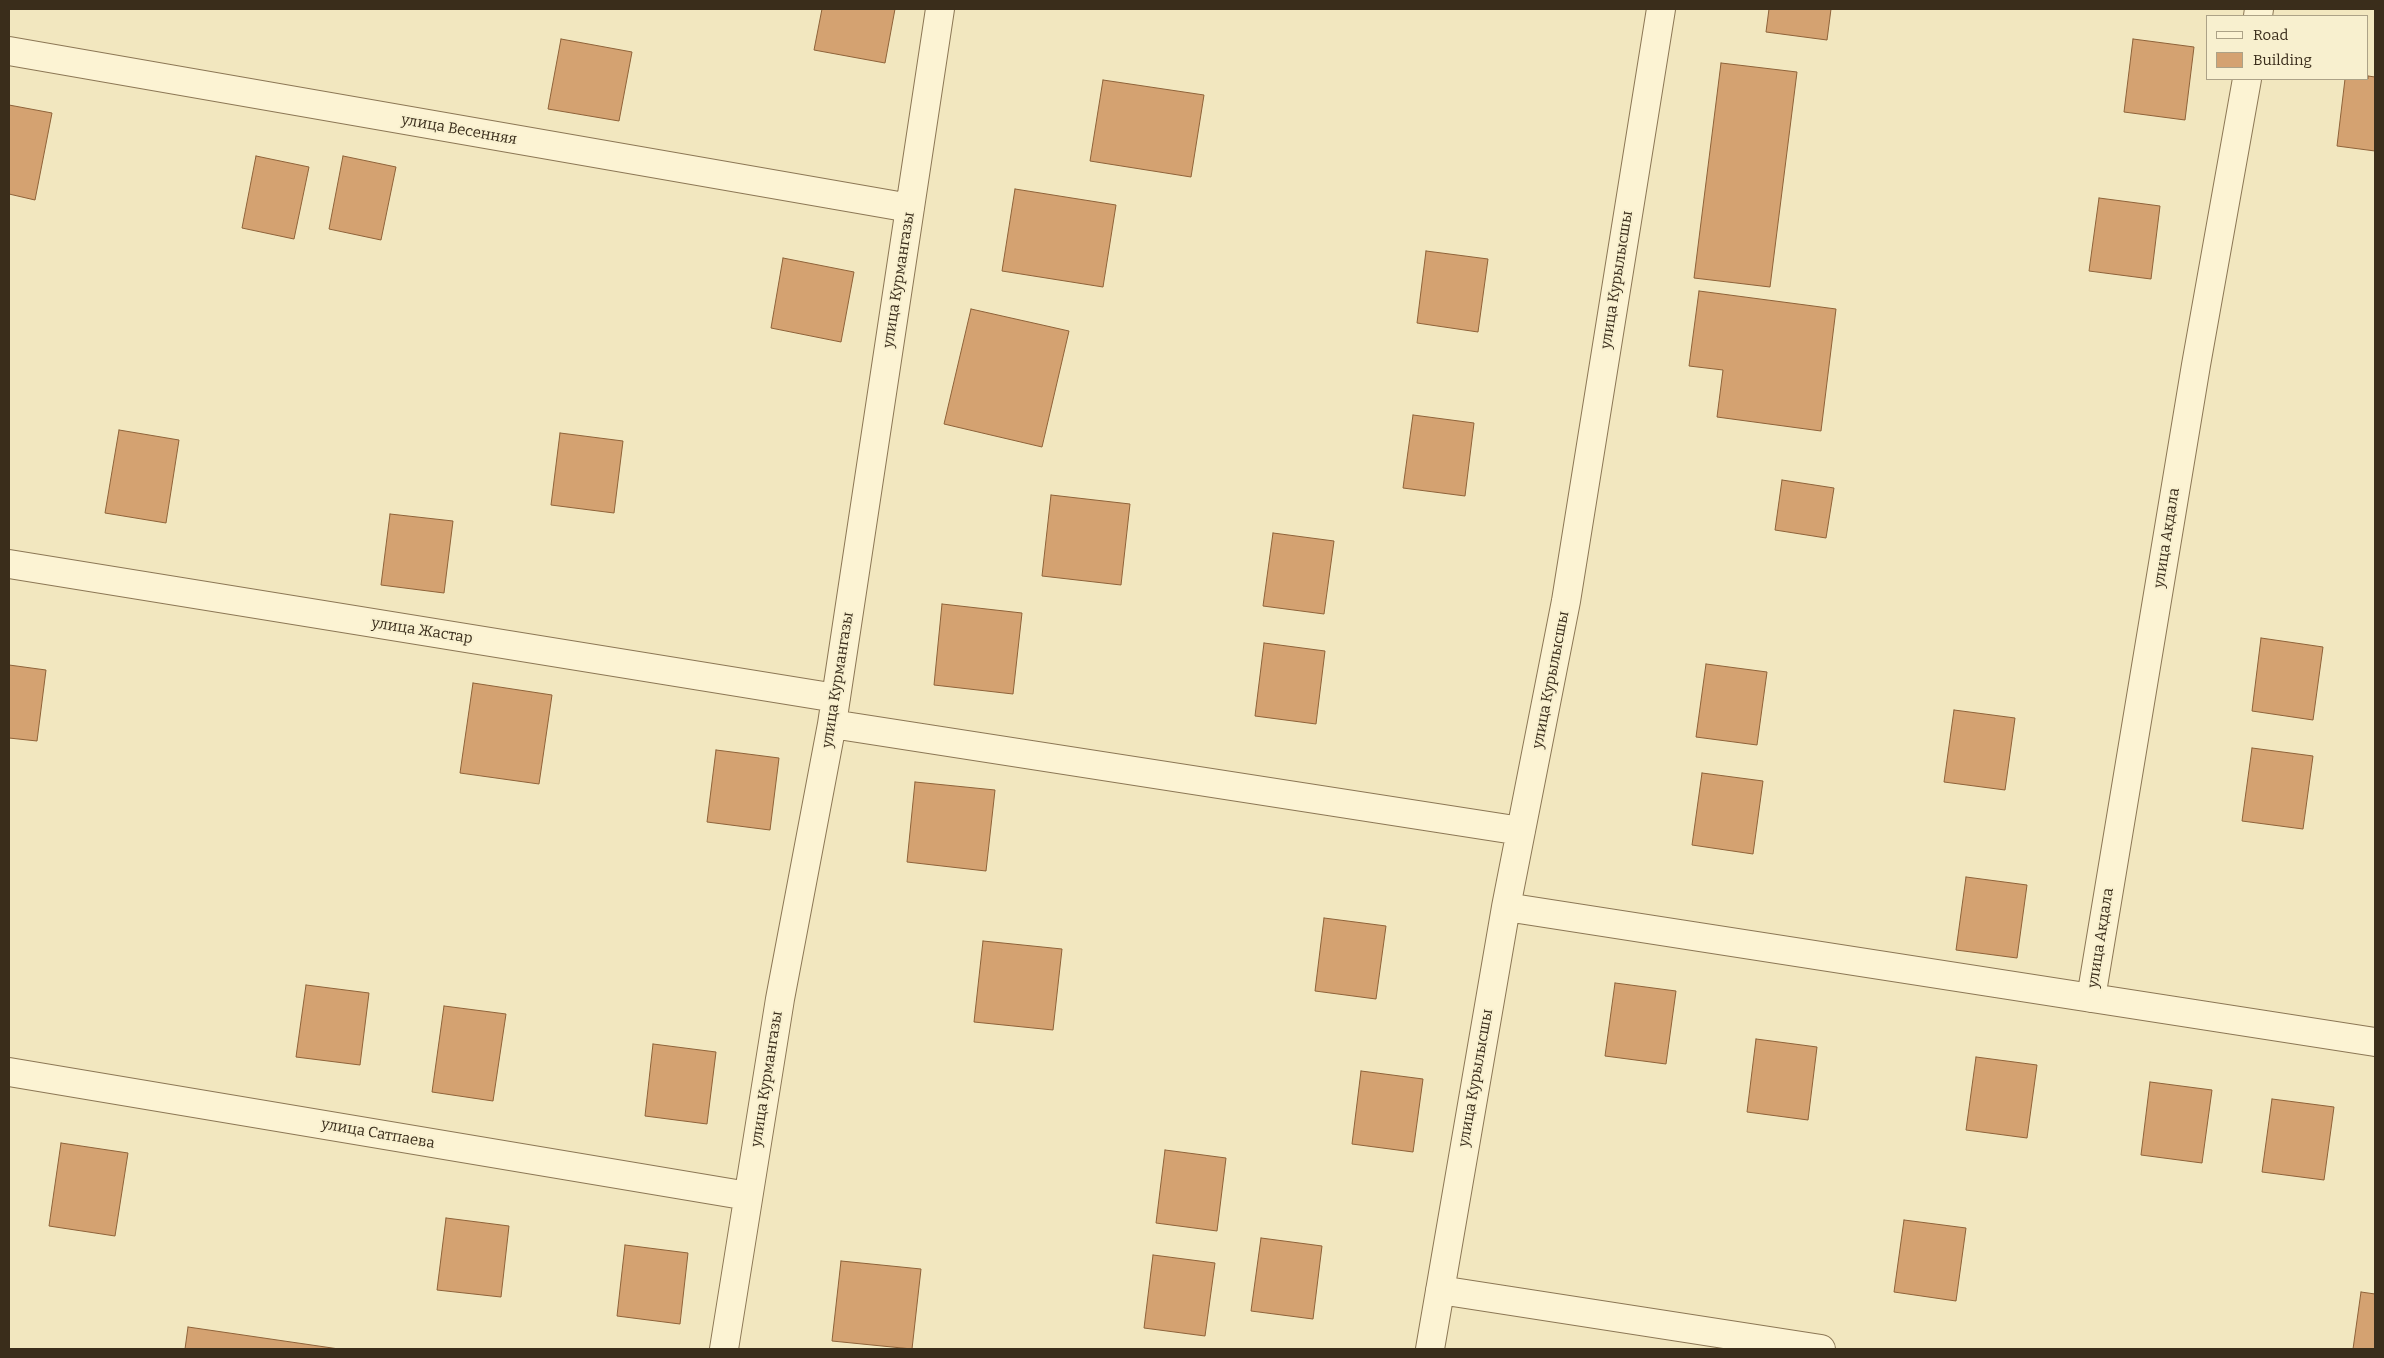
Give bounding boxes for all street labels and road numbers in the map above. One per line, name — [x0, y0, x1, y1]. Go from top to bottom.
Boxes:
street label: улица Весенняя — [400, 111, 518, 149]
street label: улица Курылысшы — [1597, 210, 1637, 350]
street label: улица Курмангазы — [879, 211, 919, 349]
street label: улица Акдала — [2150, 487, 2184, 589]
street label: улица Курылысшы — [1529, 610, 1573, 750]
street label: улица Курмангазы — [818, 611, 858, 749]
street label: улица Жастар — [370, 614, 474, 648]
street label: улица Акдала — [2084, 887, 2118, 989]
street label: улица Курылысшы — [1455, 1008, 1497, 1148]
street label: улица Курмангазы — [747, 1010, 787, 1148]
street label: улица Сатпаева — [320, 1115, 436, 1153]

